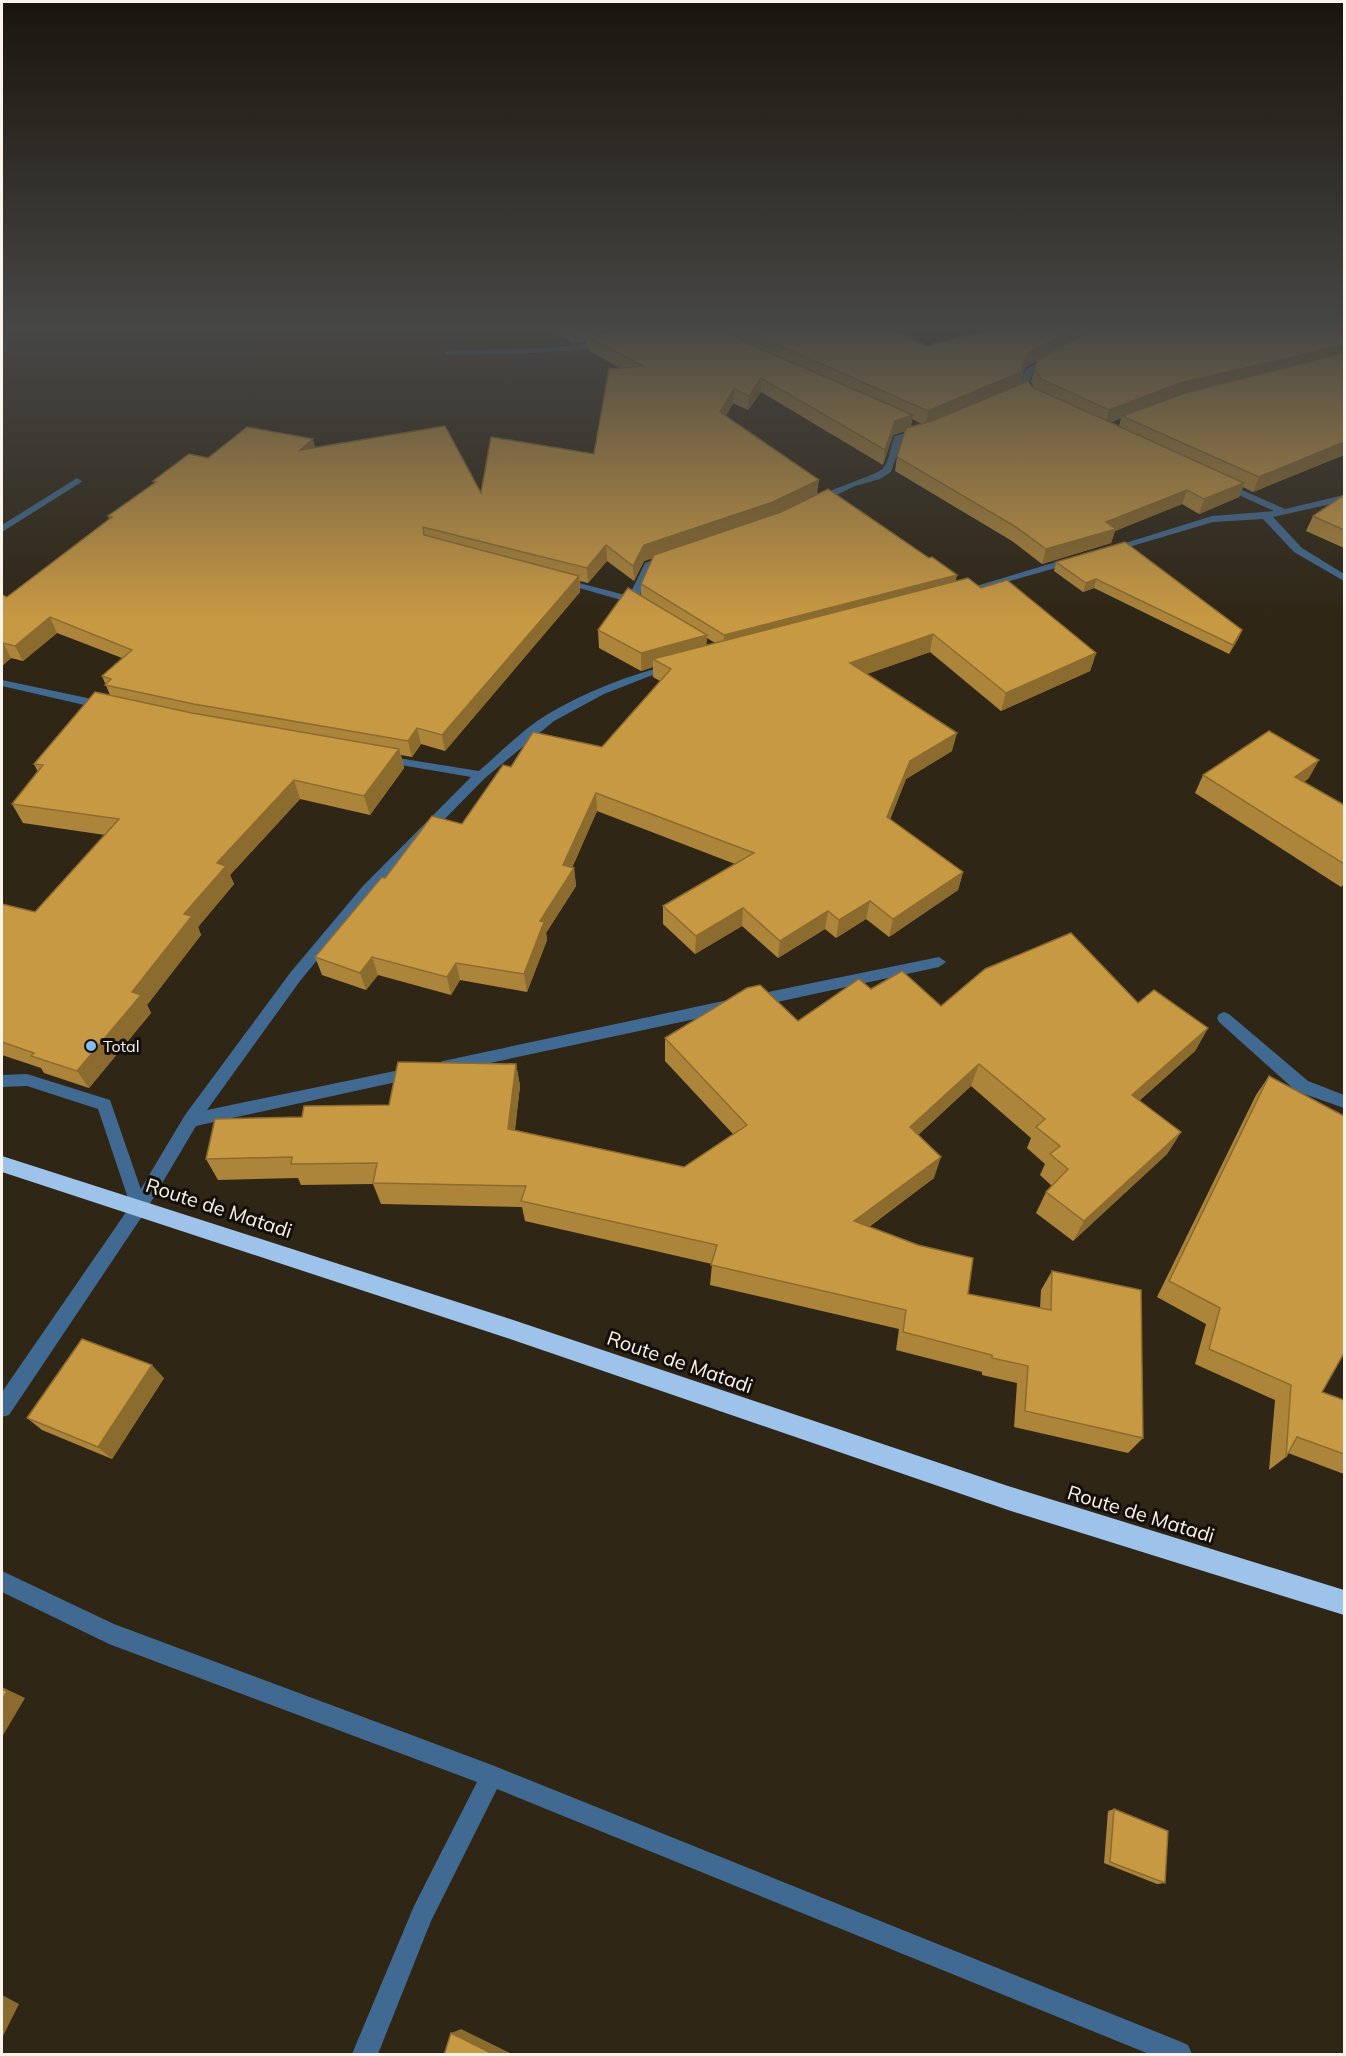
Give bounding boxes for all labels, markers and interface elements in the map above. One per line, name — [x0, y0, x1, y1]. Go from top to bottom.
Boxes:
place label: Total — [103, 1036, 140, 1056]
marker: Total — [84, 1039, 98, 1053]
street label: Route de Matadi — [143, 1172, 296, 1243]
street label: Route de Matadi — [604, 1325, 756, 1398]
street label: Route de Matadi — [1065, 1479, 1218, 1548]

